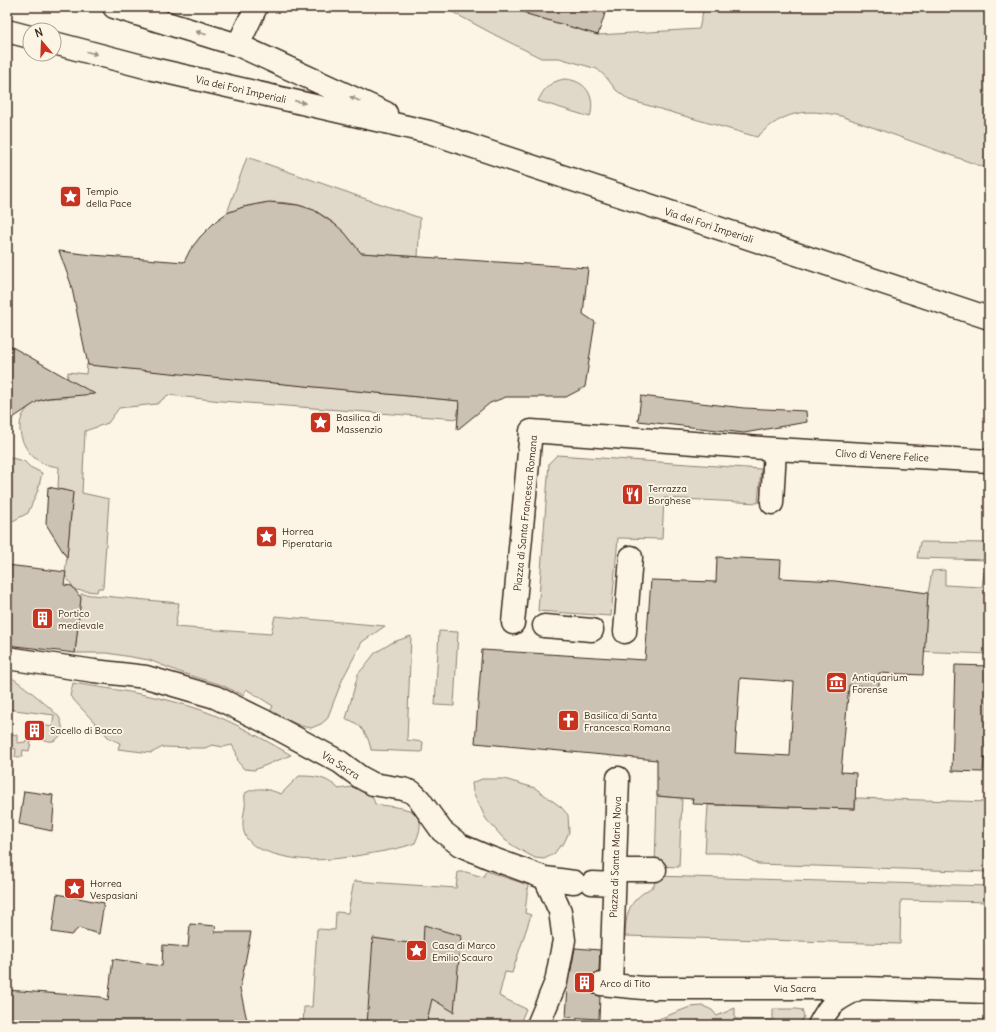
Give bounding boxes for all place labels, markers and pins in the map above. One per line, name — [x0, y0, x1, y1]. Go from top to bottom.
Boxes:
place icon: Tempio della Pace — [57, 184, 83, 210]
place label: Tempio della Pace — [86, 185, 132, 210]
place icon: Basilica di Massenzio — [307, 410, 333, 436]
place label: Basilica di Massenzio — [336, 411, 383, 436]
restaurant icon: Terrazza Borghese — [619, 481, 645, 507]
place label: Terrazza Borghese — [648, 482, 691, 507]
place icon: Horrea Piperataria — [254, 524, 280, 550]
place label: Horrea Piperataria — [282, 525, 332, 550]
building icon: Portico medievale — [30, 606, 56, 632]
place label: Portico medievale — [58, 607, 104, 632]
museum icon: Antiquarium Forense — [823, 670, 849, 696]
place label: Antiquarium Forense — [852, 671, 908, 696]
church icon: Basilica di Santa Francesca Romana — [556, 708, 582, 734]
place label: Basilica di Santa Francesca Romana — [584, 709, 671, 734]
building icon: Sacello di Bacco — [21, 717, 47, 743]
place label: Sacello di Bacco — [50, 724, 123, 737]
place icon: Horrea Vespasiani — [62, 876, 88, 902]
place label: Horrea Vespasiani — [90, 877, 138, 902]
place icon: Casa di Marco Emilio Scauro — [404, 938, 430, 964]
place label: Casa di Marco Emilio Scauro — [432, 939, 496, 964]
building icon: Arco di Tito — [571, 970, 597, 996]
place label: Arco di Tito — [600, 977, 651, 990]

